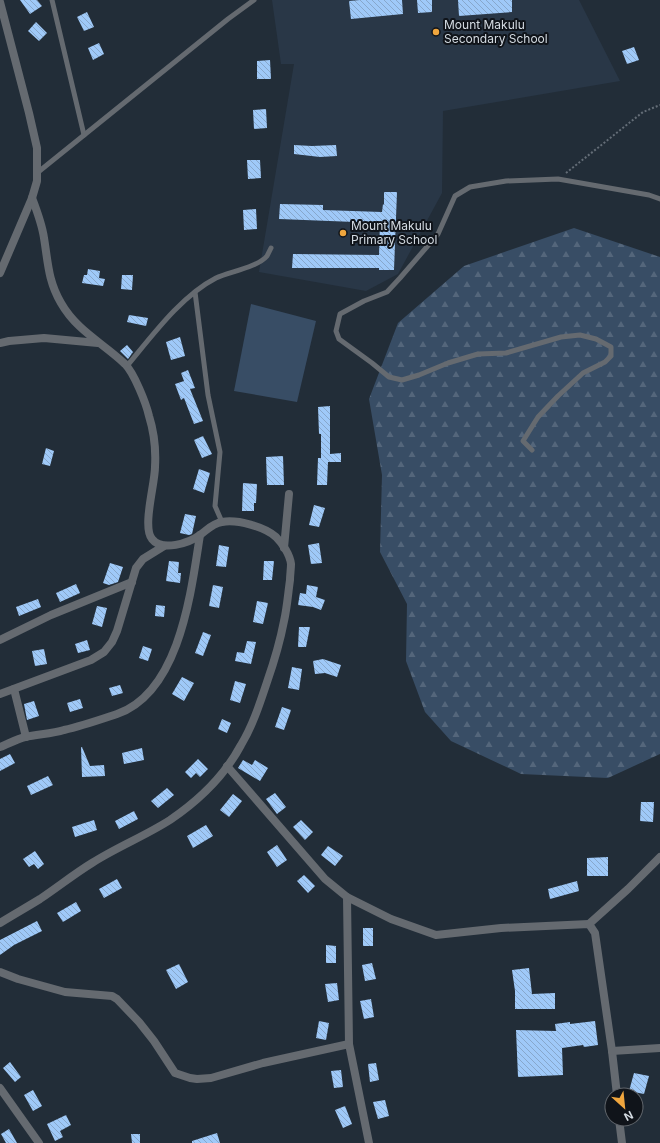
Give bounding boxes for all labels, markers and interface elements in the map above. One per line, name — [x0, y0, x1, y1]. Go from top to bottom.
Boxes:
place label: Mount Makulu Secondary School — [444, 17, 548, 46]
marker: Mount Makulu Secondary School — [431, 27, 441, 37]
place label: Mount Makulu Primary School — [351, 218, 437, 247]
marker: Mount Makulu Primary School — [338, 228, 348, 238]
north arrow — [604, 1087, 644, 1127]
text: N — [622, 1108, 635, 1124]

